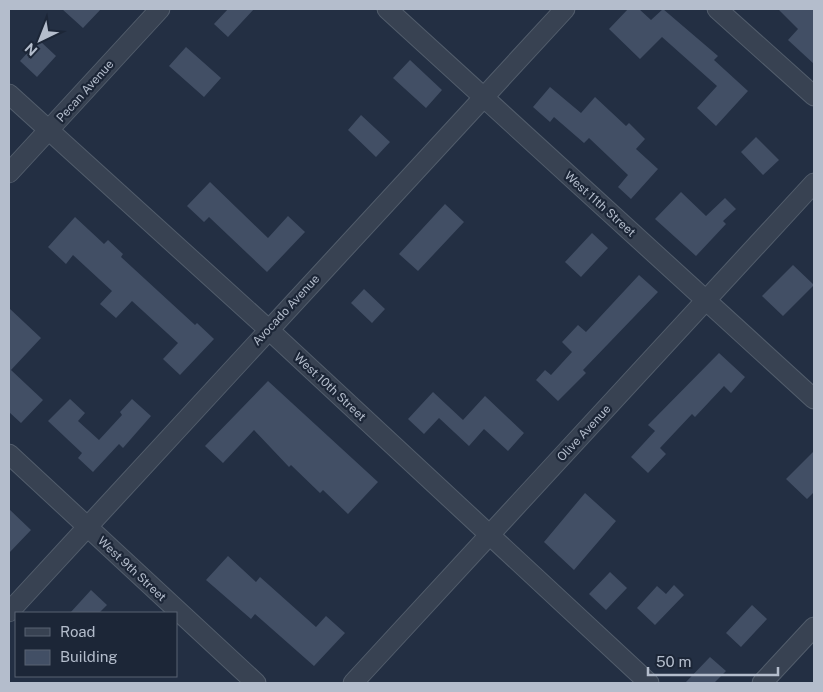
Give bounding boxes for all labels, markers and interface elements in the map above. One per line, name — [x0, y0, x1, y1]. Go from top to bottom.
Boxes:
north arrow — [15, 15, 65, 65]
text: N — [22, 40, 41, 59]
street label: Pecan Avenue — [54, 57, 117, 125]
street label: West 11th Street — [562, 169, 639, 240]
street label: Avocado Avenue — [250, 272, 322, 348]
street label: West 10th Street — [291, 350, 369, 424]
street label: Olive Avenue — [554, 402, 614, 464]
street label: West 9th Street — [95, 534, 169, 604]
legend — [15, 612, 178, 677]
text: Road — [60, 623, 96, 640]
scale bar — [648, 644, 778, 676]
text: Building — [60, 648, 118, 665]
text: 50 m — [656, 653, 691, 670]

